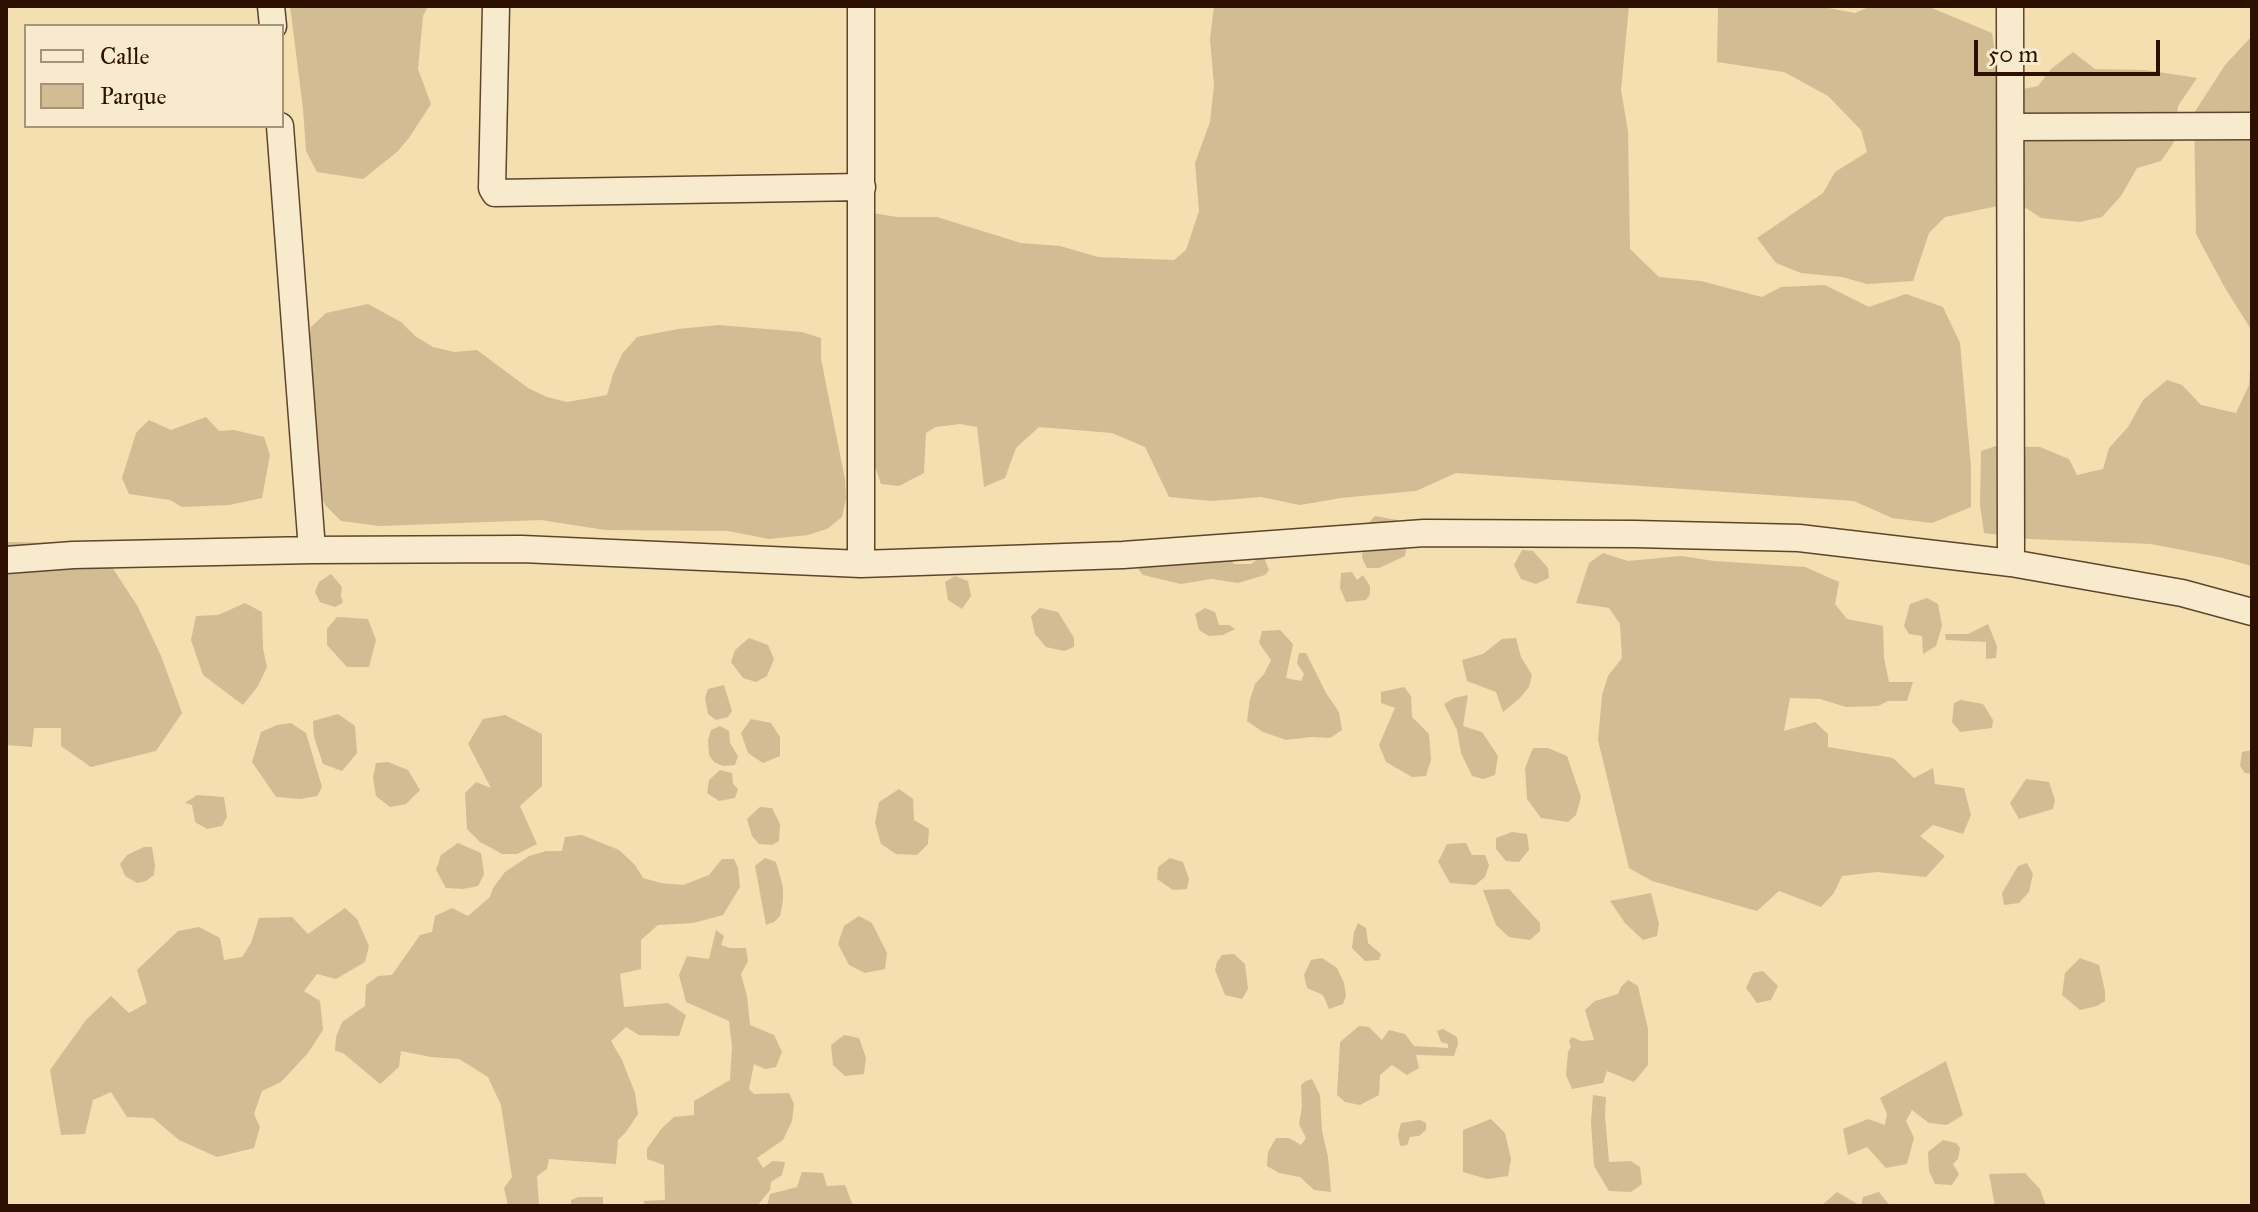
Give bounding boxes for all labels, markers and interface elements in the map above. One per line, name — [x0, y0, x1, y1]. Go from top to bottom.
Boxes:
legend — [24, 24, 284, 128]
scale bar — [1978, 24, 2164, 74]
text: 50 m — [1988, 39, 2038, 69]
text: Calle — [100, 41, 149, 71]
text: Parque — [100, 81, 167, 111]

